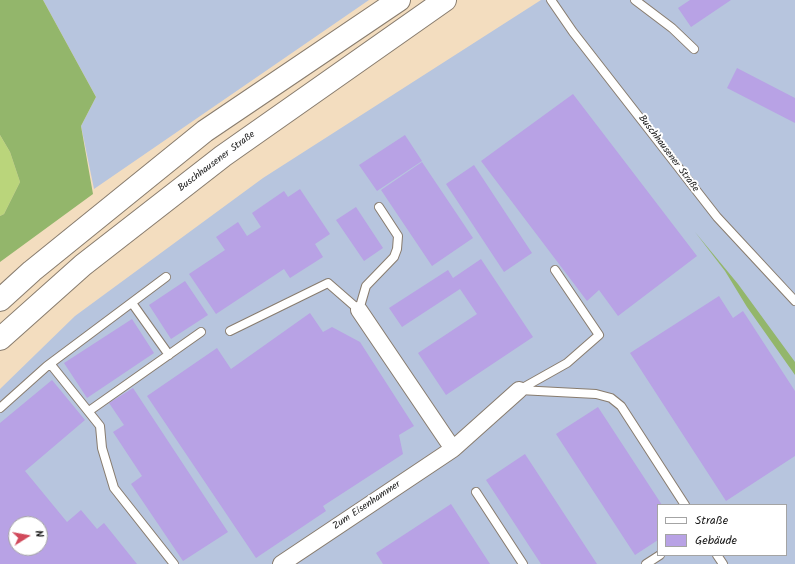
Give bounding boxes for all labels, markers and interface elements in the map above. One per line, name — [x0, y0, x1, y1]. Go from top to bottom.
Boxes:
street label: Buschhausener Straße — [635, 113, 701, 195]
street label: Buschhausener Straße — [176, 129, 258, 195]
street label: Zum Eisenhammer — [331, 479, 403, 533]
legend — [657, 504, 787, 556]
text: Straße — [695, 511, 728, 530]
north arrow — [8, 516, 48, 556]
text: N — [29, 529, 48, 539]
text: Gebäude — [695, 531, 737, 550]

